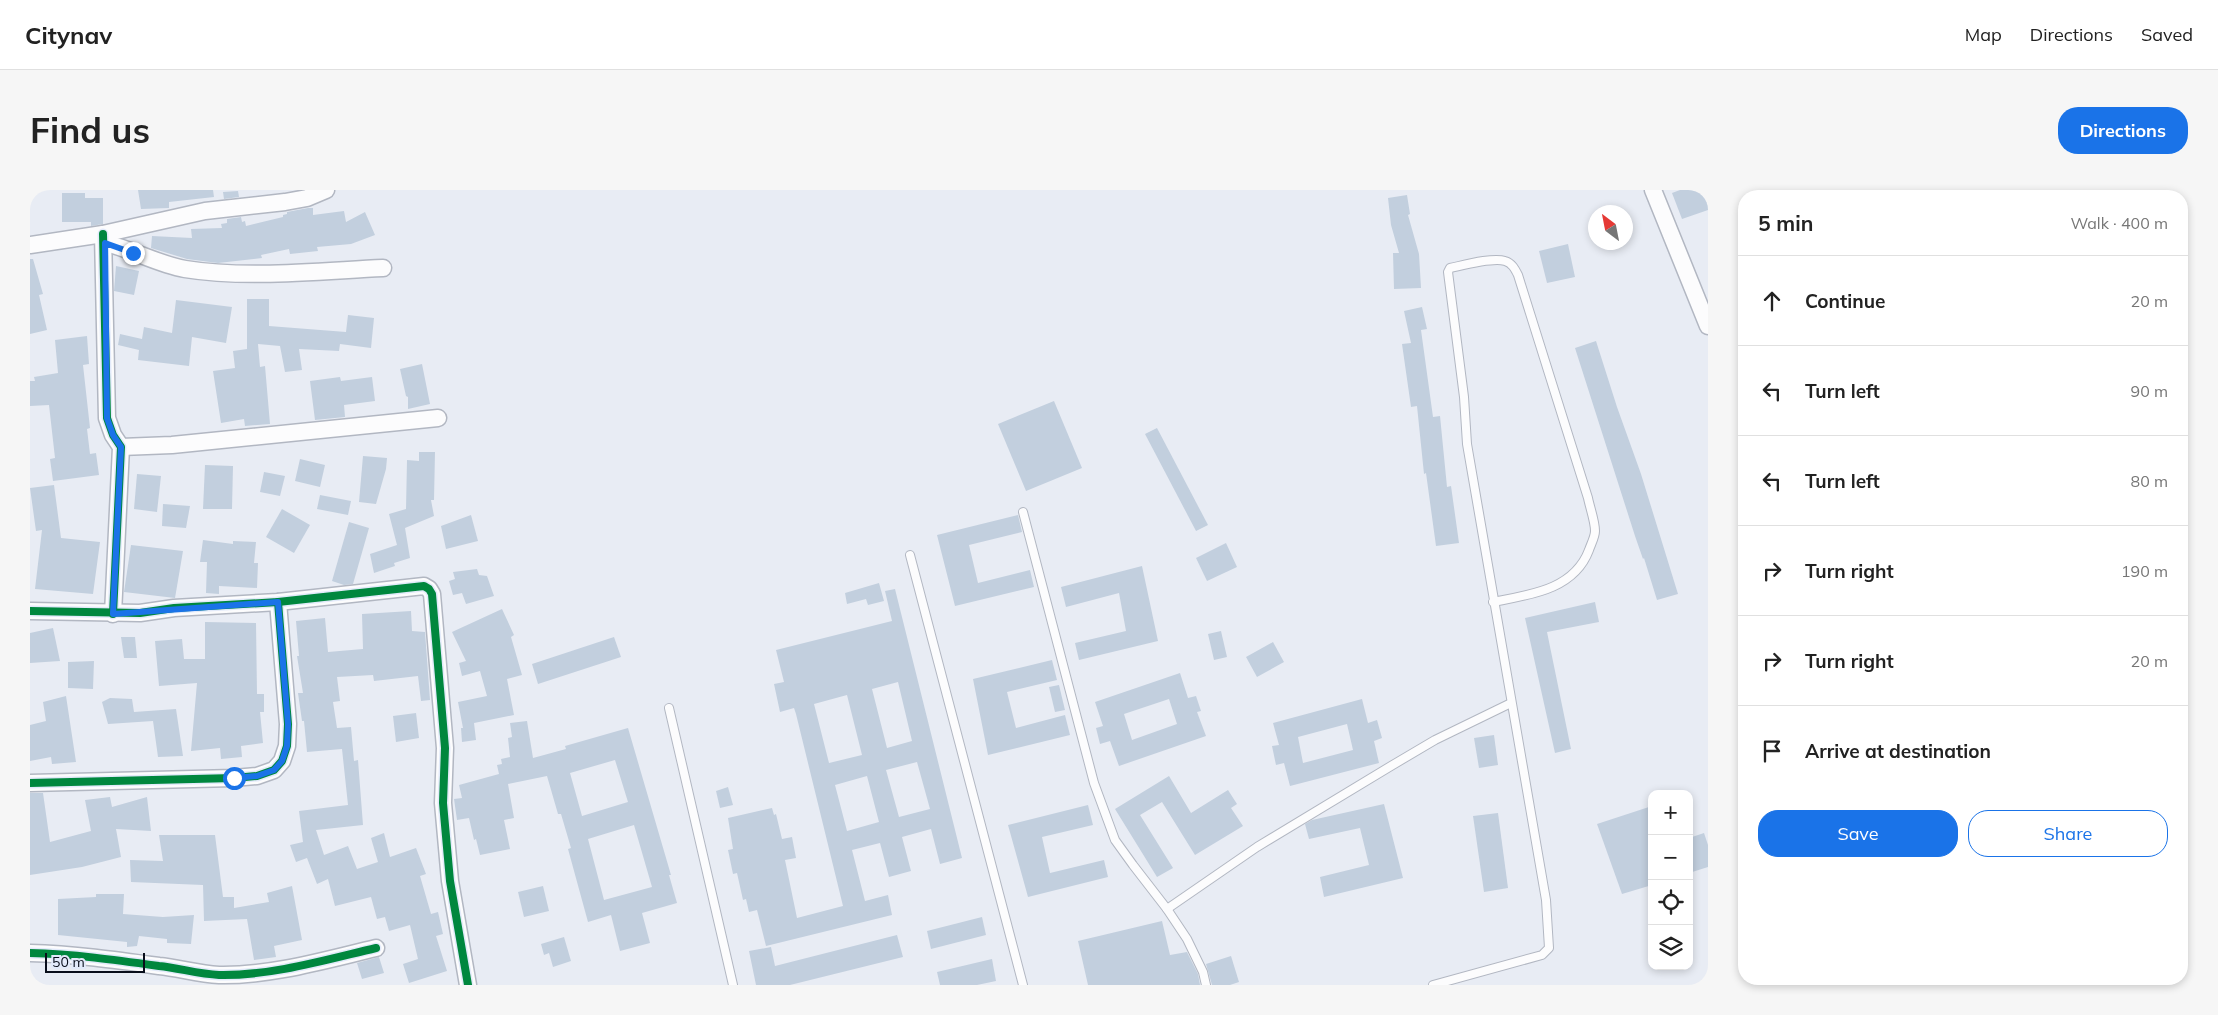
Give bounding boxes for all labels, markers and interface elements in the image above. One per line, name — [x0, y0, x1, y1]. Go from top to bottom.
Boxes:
text: Citynav — [25, 20, 112, 50]
text: Map — [1965, 23, 2002, 46]
text: Directions — [2030, 23, 2113, 46]
text: Saved — [2141, 23, 2193, 46]
button: Directions — [2058, 107, 2188, 154]
text: Find us — [30, 108, 150, 152]
north arrow — [1588, 205, 1633, 250]
text: 5 min — [1758, 210, 1813, 236]
text: Walk · 400 m — [2070, 213, 2168, 233]
route end — [122, 242, 145, 265]
icon: ahead — [1758, 287, 1786, 315]
text: Continue — [1805, 289, 1885, 313]
text: 20 m — [2131, 291, 2168, 311]
icon: left — [1758, 377, 1786, 405]
text: Turn left — [1805, 379, 1880, 403]
text: 90 m — [2131, 381, 2168, 401]
icon: left — [1758, 467, 1786, 495]
text: Turn left — [1805, 469, 1880, 493]
text: 80 m — [2131, 471, 2168, 491]
icon: right — [1758, 557, 1786, 585]
text: Turn right — [1805, 559, 1894, 583]
text: 190 m — [2121, 561, 2168, 581]
icon: right — [1758, 647, 1786, 675]
text: Turn right — [1805, 649, 1894, 673]
text: 20 m — [2131, 651, 2168, 671]
icon: arrive — [1758, 737, 1786, 765]
text: Arrive at destination — [1805, 739, 1991, 763]
route start — [223, 767, 246, 790]
map controls — [1648, 790, 1693, 970]
button: + — [1648, 790, 1693, 835]
button: Save — [1758, 810, 1958, 857]
button: Share — [1968, 810, 2168, 857]
button: − — [1648, 835, 1693, 880]
button: locate — [1648, 880, 1693, 925]
button: layers — [1648, 925, 1693, 970]
scale bar — [45, 950, 145, 973]
text: 50 m — [52, 953, 85, 971]

